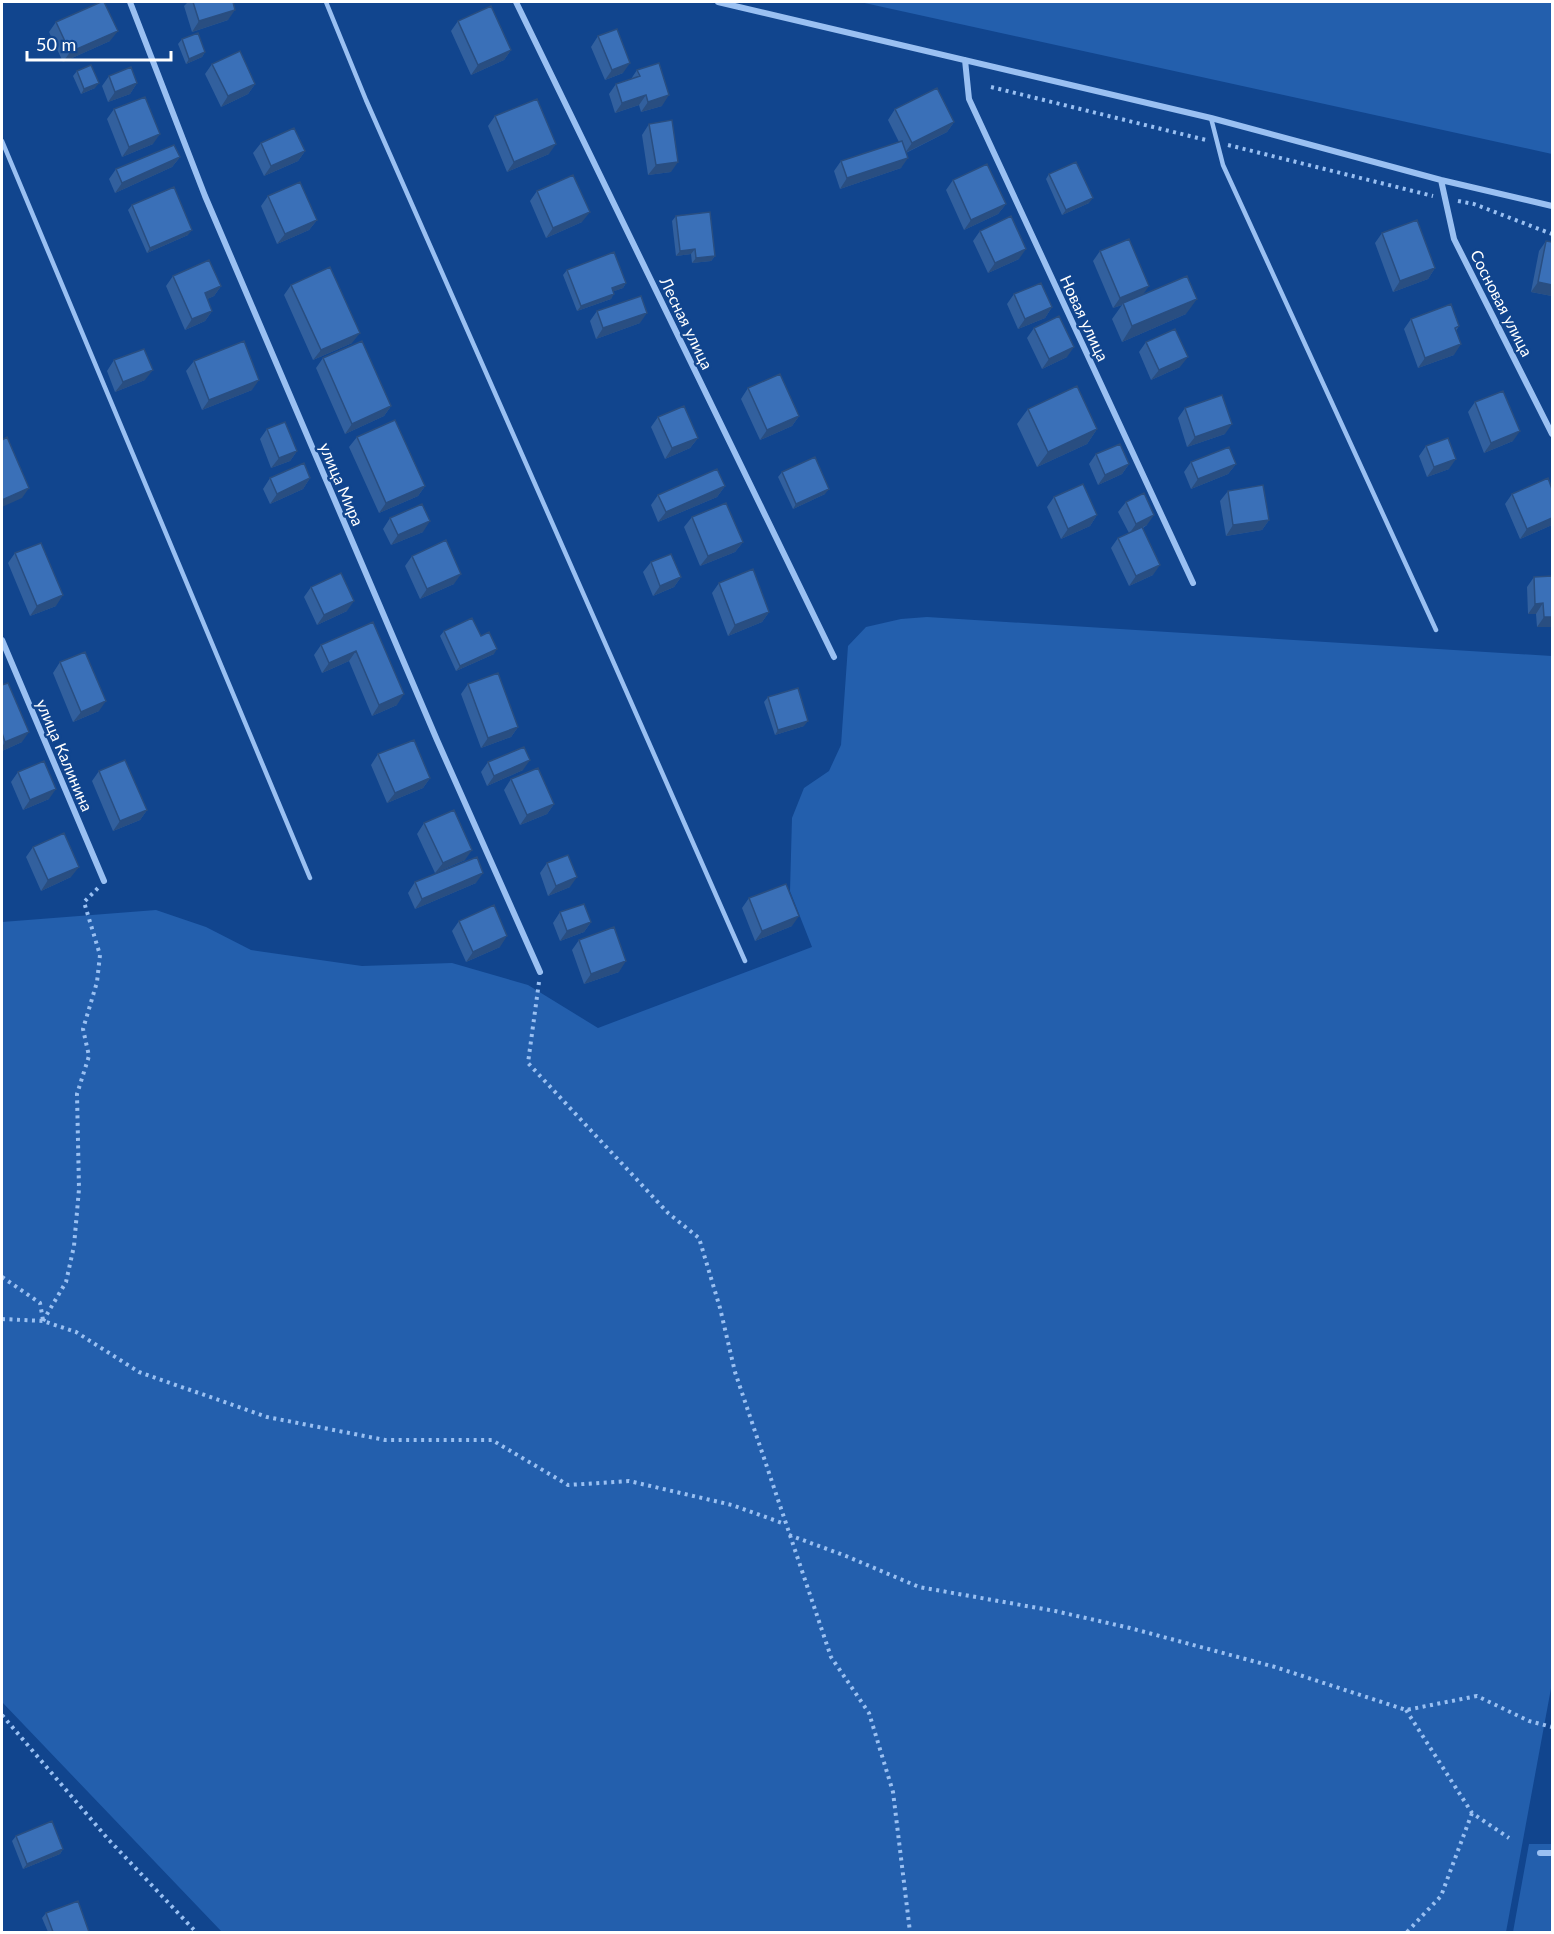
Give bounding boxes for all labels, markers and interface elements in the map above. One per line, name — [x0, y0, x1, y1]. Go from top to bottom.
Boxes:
scale bar — [27, 24, 171, 62]
text: 50 m — [36, 33, 76, 55]
street label: Сосновая улица — [1467, 247, 1537, 359]
street label: Новая улица — [1057, 272, 1113, 364]
street label: Лесная улица — [656, 273, 717, 372]
street label: улица Мира — [316, 439, 368, 529]
street label: улица Калинина — [33, 696, 97, 814]

